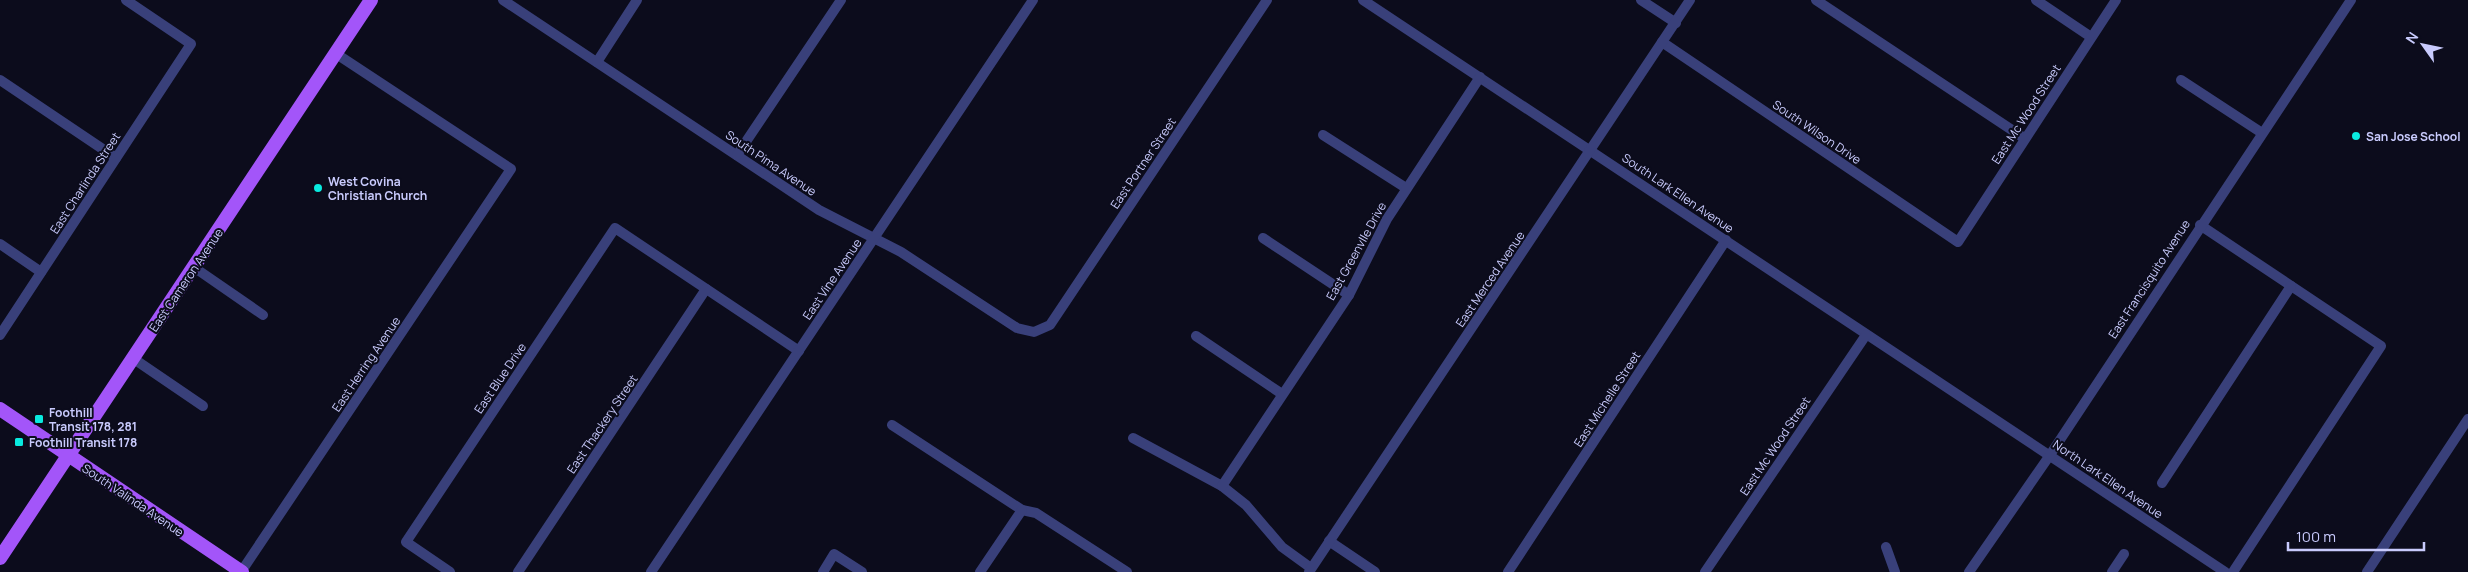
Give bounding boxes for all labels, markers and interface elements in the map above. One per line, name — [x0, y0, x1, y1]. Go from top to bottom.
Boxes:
north arrow — [2398, 20, 2448, 70]
text: N — [2401, 28, 2422, 47]
street label: East Mc Wood Street — [1987, 61, 2065, 167]
street label: South Wilson Drive — [1769, 96, 1865, 168]
street label: East Portner Street — [1106, 114, 1180, 212]
street label: South Pima Avenue — [722, 126, 820, 200]
place label: San Jose School — [2366, 128, 2461, 145]
street label: East Charlinda Street — [46, 129, 124, 237]
marker: San Jose School — [2350, 130, 2362, 142]
street label: South Lark Ellen Avenue — [1619, 149, 1737, 237]
place label: West Covina Christian Church — [328, 173, 427, 204]
marker: West Covina Christian Church — [312, 182, 324, 194]
street label: East Greenvlle Drive — [1322, 199, 1390, 303]
street label: East Francisquito Avenue — [2104, 216, 2194, 342]
street label: East Cameron Avenue — [145, 225, 227, 335]
street label: East Merced Avenue — [1452, 228, 1528, 330]
street label: East Vine Avenue — [799, 235, 865, 323]
street label: East Herring Avenue — [328, 313, 404, 415]
street label: East Blue Drive — [470, 339, 530, 417]
street label: East Michelle Street — [1570, 348, 1644, 450]
street label: East Thackery Street — [563, 371, 641, 477]
street label: East Mc Wood Street — [1736, 393, 1814, 499]
place label: Foothill Transit 178, 281 — [49, 404, 137, 435]
marker: Foothill Transit 178, 281 — [33, 413, 45, 425]
place label: Foothill Transit 178 — [29, 434, 137, 451]
marker: Foothill Transit 178 — [13, 436, 25, 448]
street label: North Lark Ellen Avenue — [2050, 436, 2166, 522]
street label: South Valinda Avenue — [79, 460, 187, 540]
scale bar — [2288, 520, 2424, 552]
text: 100 m — [2296, 526, 2336, 547]

